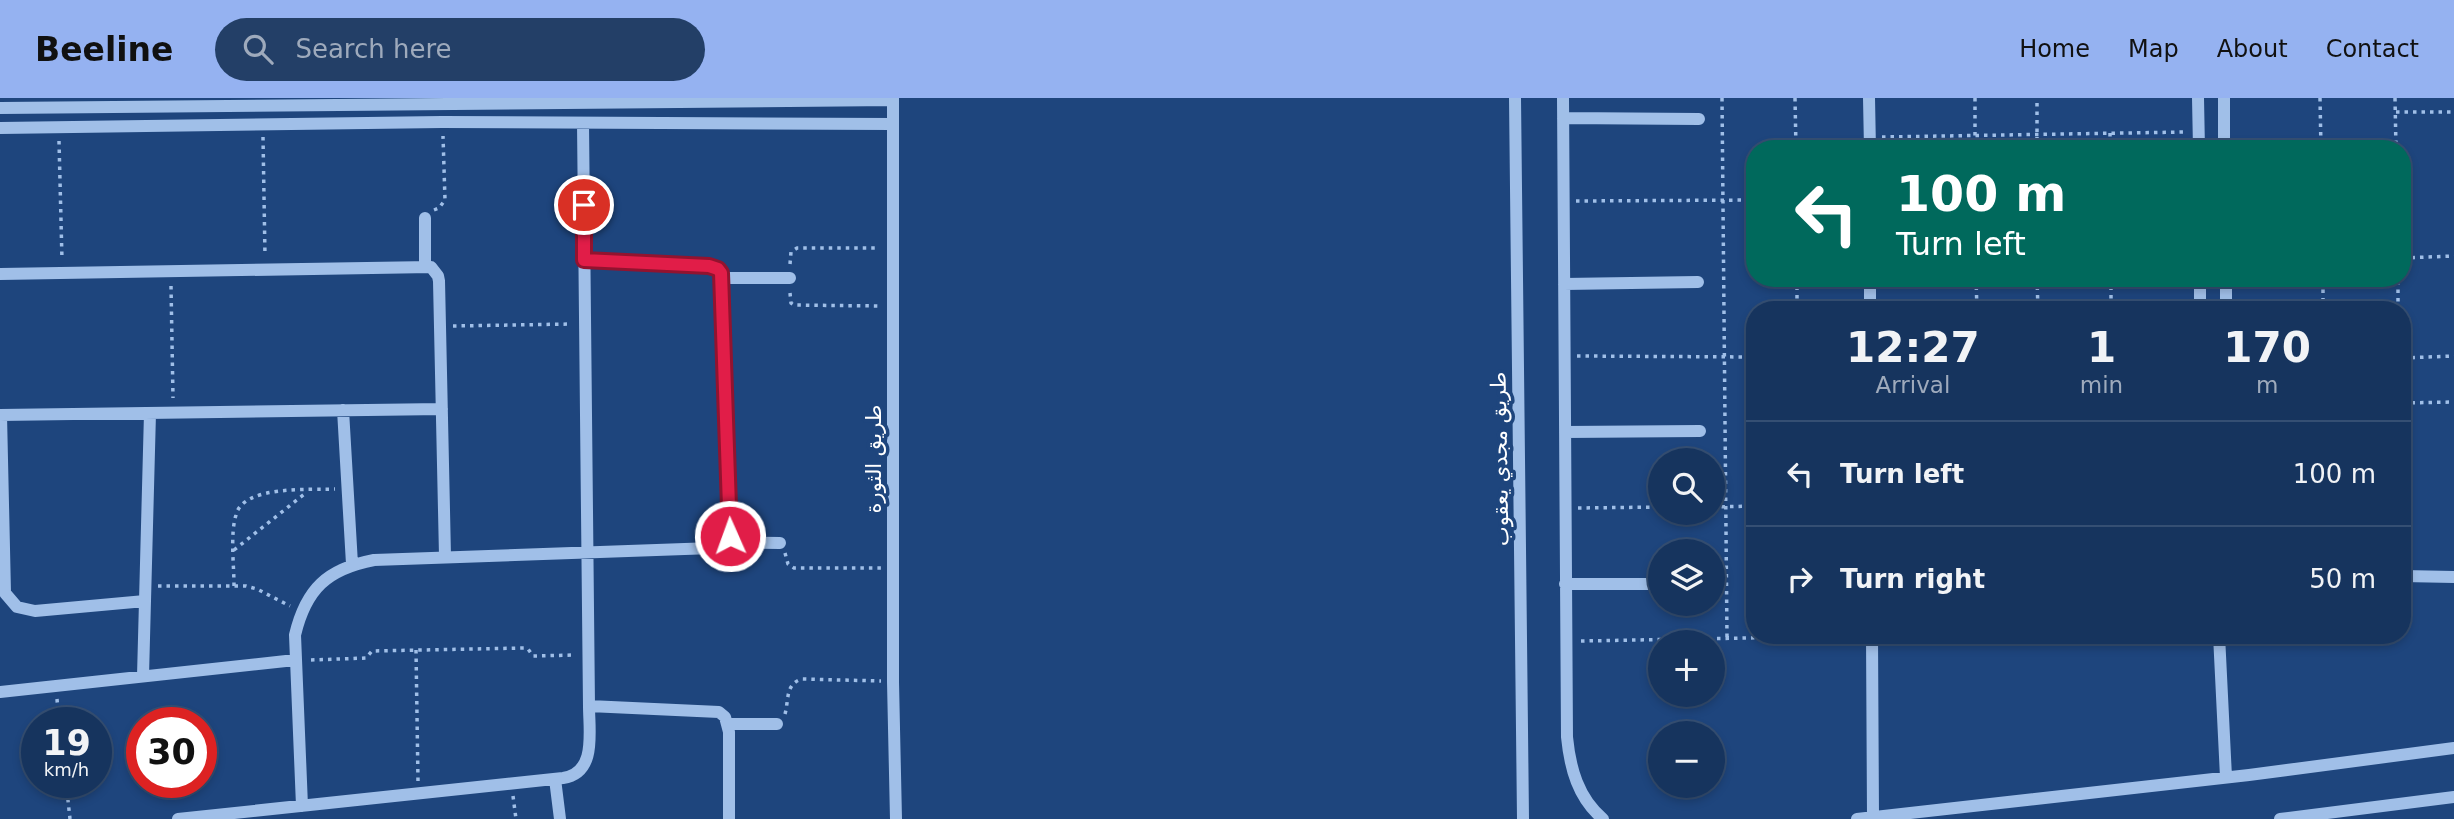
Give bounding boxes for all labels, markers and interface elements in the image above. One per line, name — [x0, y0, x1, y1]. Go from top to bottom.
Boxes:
search box — [215, 18, 705, 81]
text: Beeline — [35, 30, 173, 69]
icon: search — [239, 30, 277, 68]
text: Search here — [295, 34, 452, 64]
text: Home — [2019, 35, 2090, 63]
text: Map — [2128, 35, 2179, 63]
text: About — [2217, 35, 2288, 63]
text: Contact — [2326, 35, 2419, 63]
text: 100 m — [1896, 166, 2066, 223]
icon: left — [1781, 168, 1872, 259]
pin — [554, 175, 614, 235]
icon: arrive — [565, 186, 603, 224]
text: Turn left — [1896, 225, 2026, 263]
text: 12:27 — [1846, 323, 1980, 372]
text: 1 — [2087, 323, 2116, 372]
text: 170 — [2223, 323, 2311, 372]
street label: طريق مجدي يعقوب — [1486, 372, 1514, 546]
text: Arrival — [1876, 372, 1950, 398]
text: min — [2080, 372, 2123, 398]
text: m — [2256, 372, 2278, 398]
street label: طريق الثورة — [862, 405, 886, 513]
map controls — [1648, 448, 1725, 798]
button: search — [1648, 448, 1725, 525]
icon: left — [1781, 455, 1819, 493]
text: Turn left — [1840, 459, 1964, 489]
text: 100 m — [2293, 459, 2376, 489]
position arrow — [693, 499, 767, 573]
button: layers — [1648, 539, 1725, 616]
icon: right — [1781, 560, 1819, 598]
text: Turn right — [1840, 564, 1985, 594]
text: 50 m — [2309, 564, 2376, 594]
button: + — [1648, 630, 1725, 707]
speed limit sign: 30 — [126, 707, 217, 798]
button: − — [1648, 721, 1725, 798]
text: 19 — [42, 723, 91, 763]
text: km/h — [44, 759, 89, 780]

